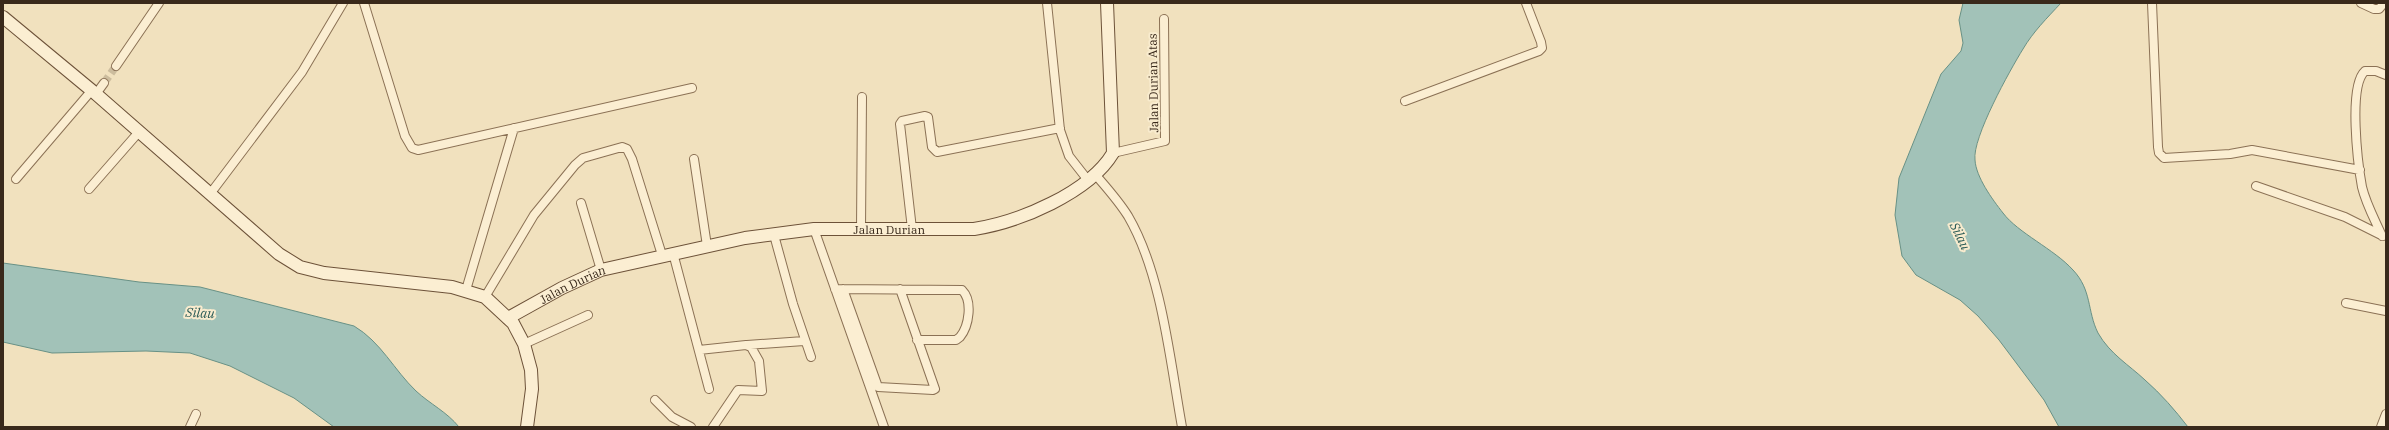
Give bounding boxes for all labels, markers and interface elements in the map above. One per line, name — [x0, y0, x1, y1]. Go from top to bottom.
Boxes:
street label: Jalan Durian Atas — [1145, 33, 1161, 133]
water label: Silau — [1946, 218, 1974, 253]
street label: Jalan Durian — [853, 222, 925, 237]
street label: Jalan Durian — [537, 262, 607, 307]
water label: Silau — [184, 304, 216, 322]

